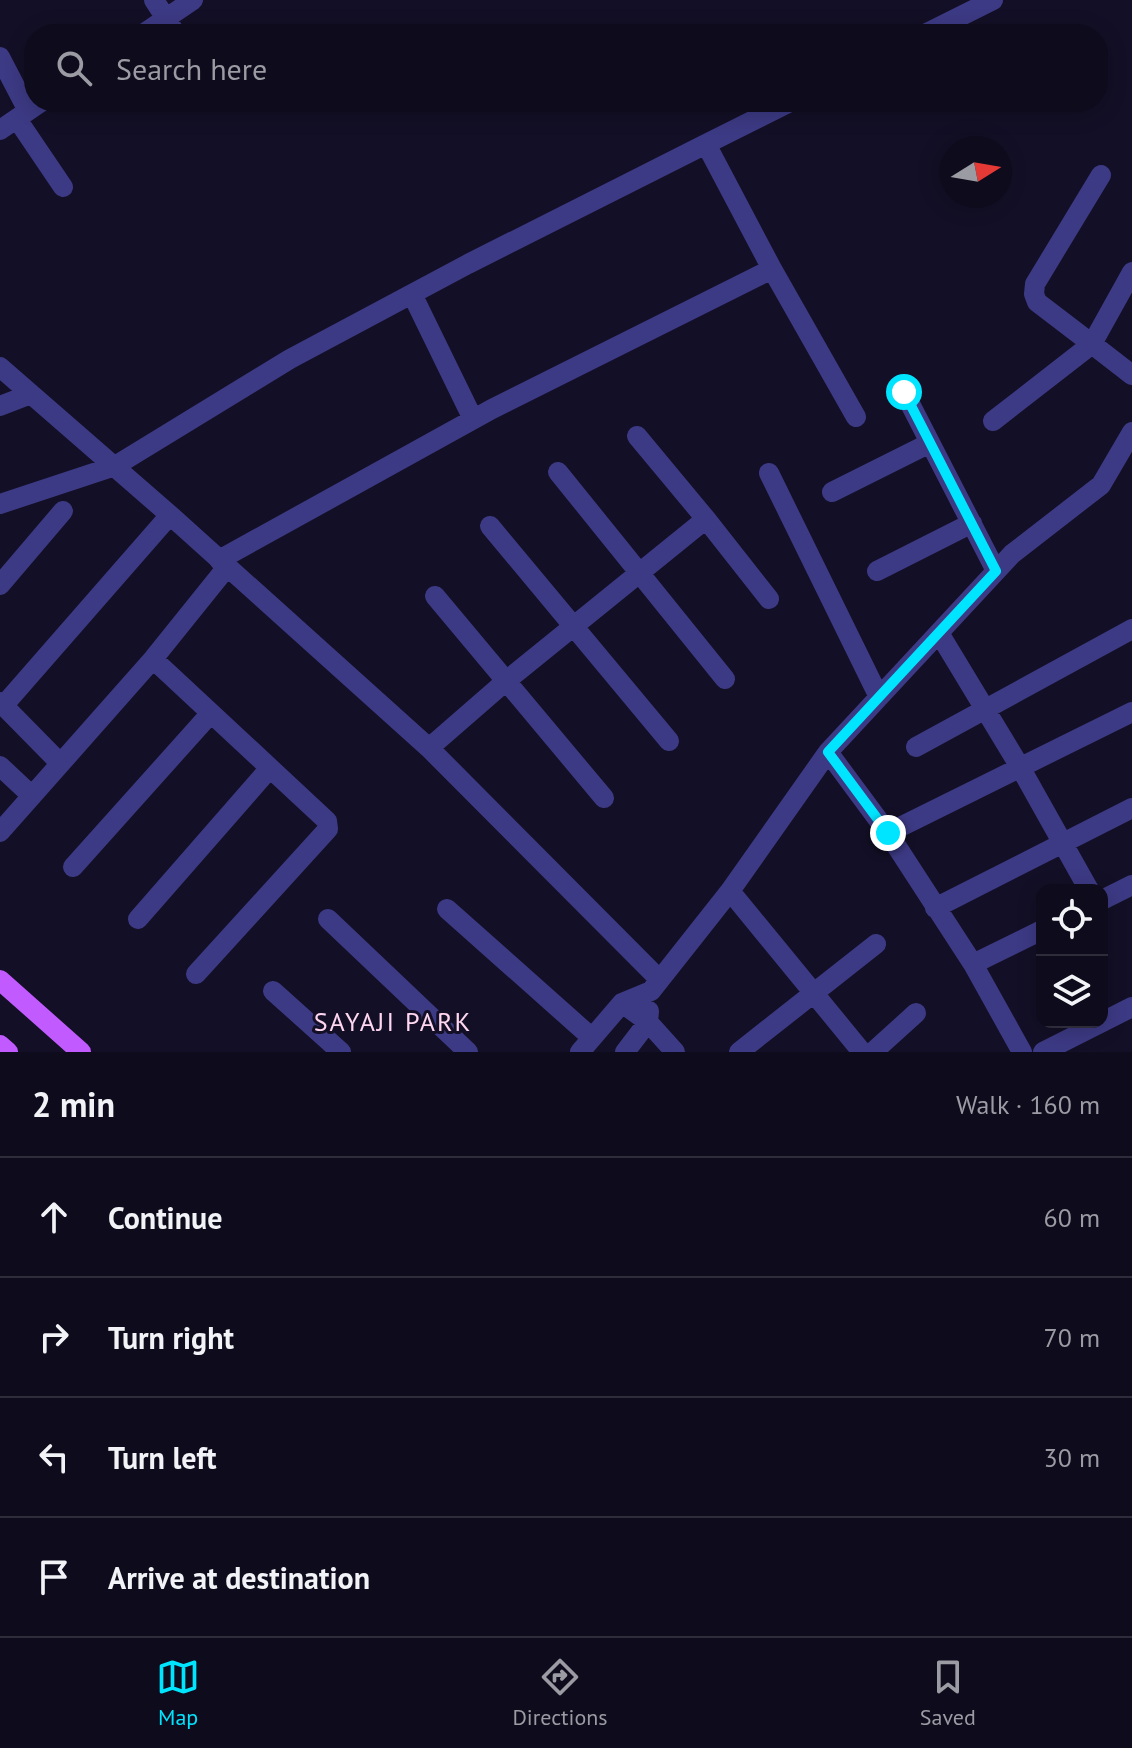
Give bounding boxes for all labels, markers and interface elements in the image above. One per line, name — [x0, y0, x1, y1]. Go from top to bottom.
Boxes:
search box — [24, 24, 1108, 112]
icon: search — [52, 46, 96, 90]
text: Search here — [116, 49, 267, 88]
north arrow — [940, 136, 1012, 208]
route start — [886, 374, 922, 410]
route end — [870, 815, 906, 851]
map controls — [1036, 884, 1108, 1028]
button: locate — [1036, 884, 1108, 956]
button: layers — [1036, 956, 1108, 1028]
district label: SAYAJI PARK — [314, 1005, 472, 1038]
text: 2 min — [32, 1082, 115, 1126]
text: Walk · 160 m — [956, 1088, 1100, 1121]
icon: ahead — [32, 1195, 76, 1239]
text: Continue — [108, 1198, 222, 1237]
text: 60 m — [1044, 1201, 1100, 1234]
icon: right — [32, 1315, 76, 1359]
text: Turn right — [108, 1318, 234, 1357]
text: 70 m — [1044, 1321, 1100, 1354]
icon: left — [32, 1435, 76, 1479]
text: Turn left — [108, 1438, 216, 1477]
text: 30 m — [1044, 1441, 1100, 1474]
icon: arrive — [32, 1555, 76, 1599]
text: Arrive at destination — [108, 1558, 370, 1597]
tab: Map — [156, 1655, 200, 1731]
tab: Directions — [512, 1655, 608, 1731]
tab: Saved — [920, 1655, 976, 1731]

